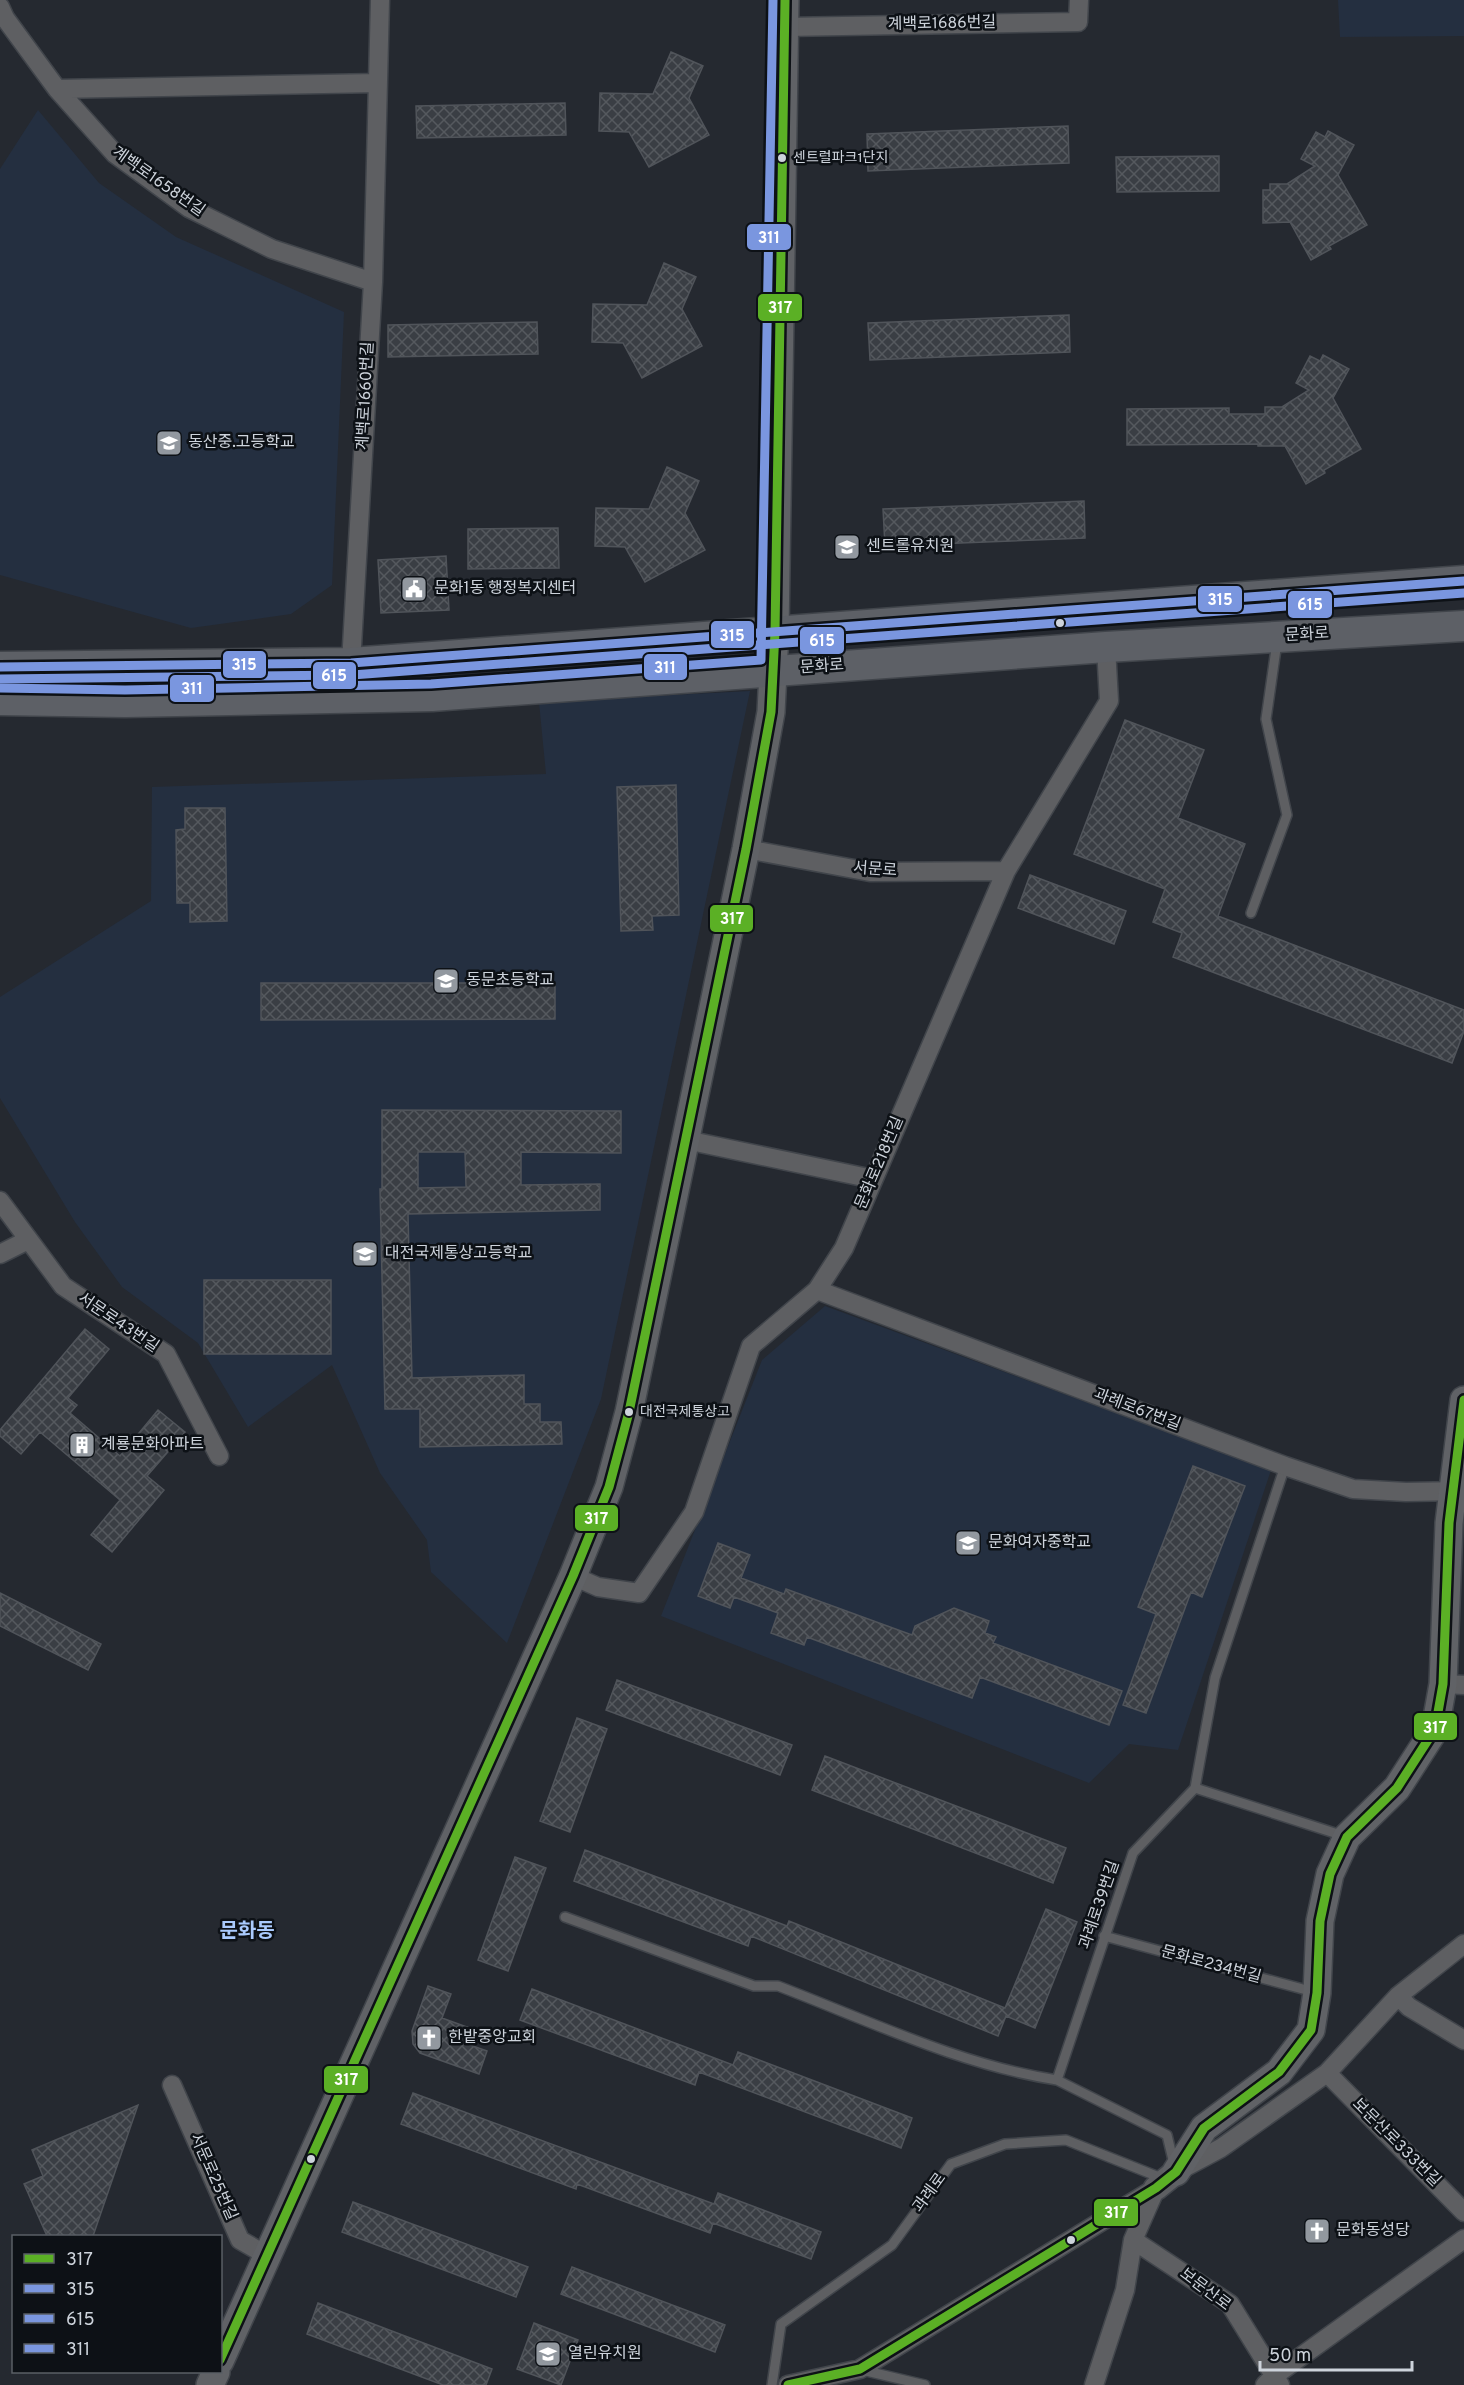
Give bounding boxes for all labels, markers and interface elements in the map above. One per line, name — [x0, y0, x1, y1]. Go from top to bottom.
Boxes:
street label: 계백로1686번길 — [888, 13, 996, 35]
street label: 계백로1658번길 — [108, 143, 208, 221]
place label: 센트럴파크1단지 — [793, 150, 888, 167]
marker: 센트럴파크1단지 — [776, 152, 788, 164]
line badge: 311 — [746, 223, 792, 251]
text: 311 — [758, 229, 780, 249]
line badge: 317 — [757, 293, 803, 322]
text: 317 — [768, 299, 792, 319]
street label: 계백로1660번길 — [353, 341, 379, 451]
school or university icon: 동산중.고등학교 — [154, 428, 184, 458]
place label: 동산중.고등학교 — [188, 433, 295, 453]
school or university icon: 센트롤유치원 — [832, 532, 862, 562]
place label: 센트롤유치원 — [866, 537, 954, 557]
public building icon: 문화1동 행정복지센터 — [399, 574, 429, 604]
place label: 문화1동 행정복지센터 — [434, 579, 576, 599]
line badge: 315 — [1197, 585, 1243, 613]
line badge: 615 — [1287, 590, 1333, 619]
text: 315 — [1207, 591, 1233, 611]
text: 615 — [1297, 596, 1323, 616]
unlabelled marker — [1054, 617, 1066, 629]
line badge: 315 — [710, 620, 755, 649]
street label: 문화로 — [1284, 624, 1330, 646]
line badge: 615 — [799, 626, 845, 655]
text: 315 — [719, 627, 745, 647]
text: 615 — [809, 632, 835, 652]
line badge: 315 — [222, 650, 267, 679]
line badge: 311 — [643, 653, 688, 681]
street label: 문화로 — [799, 655, 845, 679]
text: 315 — [231, 656, 257, 676]
text: 311 — [654, 659, 676, 679]
line badge: 615 — [312, 661, 357, 690]
text: 615 — [321, 667, 347, 687]
line badge: 311 — [169, 674, 215, 703]
text: 311 — [181, 680, 203, 700]
street label: 서문로 — [852, 858, 898, 882]
line badge: 317 — [709, 904, 754, 933]
text: 317 — [720, 910, 744, 930]
school or university icon: 동문초등학교 — [431, 966, 461, 996]
place label: 동문초등학교 — [466, 971, 554, 991]
street label: 문화로218번길 — [851, 1113, 909, 1213]
school or university icon: 대전국제통상고등학교 — [350, 1239, 380, 1269]
place label: 대전국제통상고등학교 — [385, 1244, 532, 1264]
street label: 서문로43번길 — [74, 1289, 162, 1357]
street label: 과례로67번길 — [1091, 1384, 1183, 1436]
place label: 대전국제통상고 — [640, 1404, 730, 1421]
marker: 대전국제통상고 — [623, 1406, 635, 1418]
building icon: 계룡문화아파트 — [67, 1430, 97, 1460]
place label: 계룡문화아파트 — [101, 1435, 204, 1455]
line badge: 317 — [574, 1504, 619, 1532]
text: 317 — [584, 1510, 608, 1530]
school or university icon: 문화여자중학교 — [953, 1528, 983, 1558]
place label: 문화여자중학교 — [988, 1533, 1091, 1553]
line badge: 317 — [1413, 1712, 1458, 1741]
text: 317 — [1423, 1719, 1447, 1739]
street label: 과례로39번길 — [1075, 1858, 1125, 1952]
district label: 문화동 — [219, 1919, 275, 1945]
street label: 문화로234번길 — [1159, 1942, 1263, 1988]
church icon: 한밭중앙교회 — [414, 2023, 444, 2053]
place label: 한밭중앙교회 — [448, 2028, 536, 2048]
line badge: 317 — [323, 2065, 369, 2094]
text: 317 — [334, 2071, 358, 2091]
street label: 보문산로333번길 — [1347, 2094, 1445, 2192]
street label: 서문로25번길 — [185, 2130, 241, 2224]
unlabelled marker — [305, 2153, 317, 2165]
street label: 과례로 — [909, 2169, 951, 2217]
line badge: 317 — [1093, 2198, 1139, 2227]
text: 317 — [1104, 2204, 1128, 2224]
church icon: 문화동성당 — [1302, 2216, 1332, 2246]
place label: 문화동성당 — [1336, 2221, 1410, 2241]
unlabelled marker — [1065, 2234, 1077, 2246]
legend — [12, 2235, 222, 2373]
text: 317 — [66, 2249, 93, 2272]
street label: 보문산로 — [1175, 2264, 1235, 2316]
text: 315 — [66, 2279, 95, 2302]
text: 615 — [66, 2309, 95, 2332]
scale bar — [1260, 2334, 1412, 2372]
text: 311 — [66, 2339, 90, 2362]
school or university icon: 열린유치원 — [533, 2339, 563, 2369]
place label: 열린유치원 — [568, 2344, 642, 2364]
text: 50 m — [1269, 2345, 1311, 2368]

